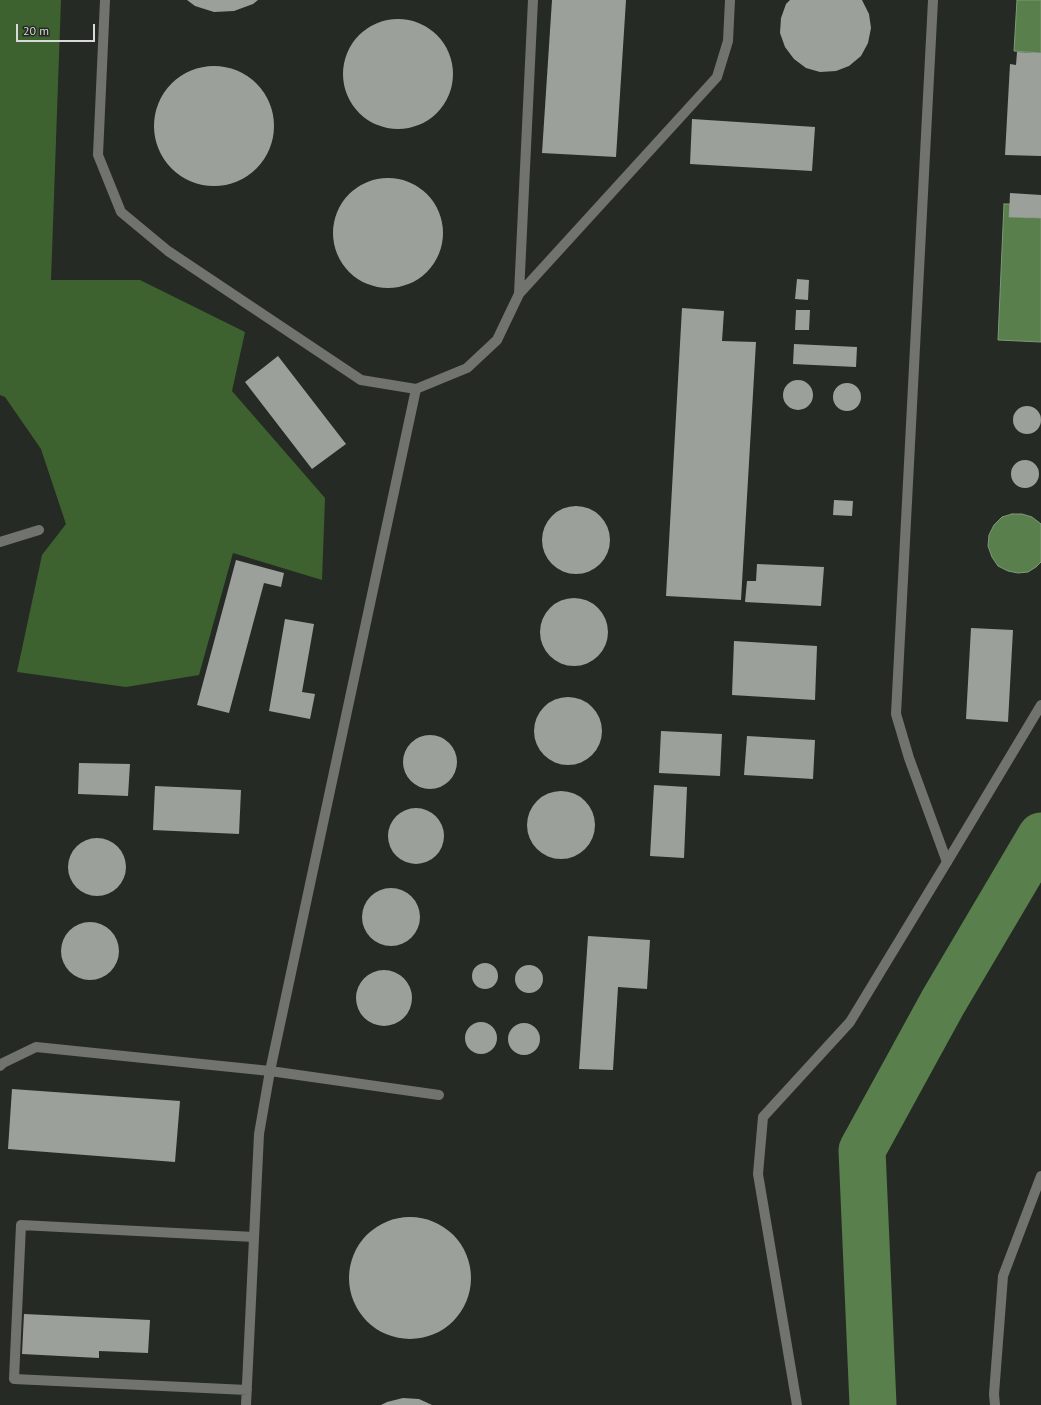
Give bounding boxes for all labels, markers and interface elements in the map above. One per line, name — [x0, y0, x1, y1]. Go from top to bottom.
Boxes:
scale bar — [18, 16, 97, 42]
text: 20 m — [23, 23, 49, 38]

